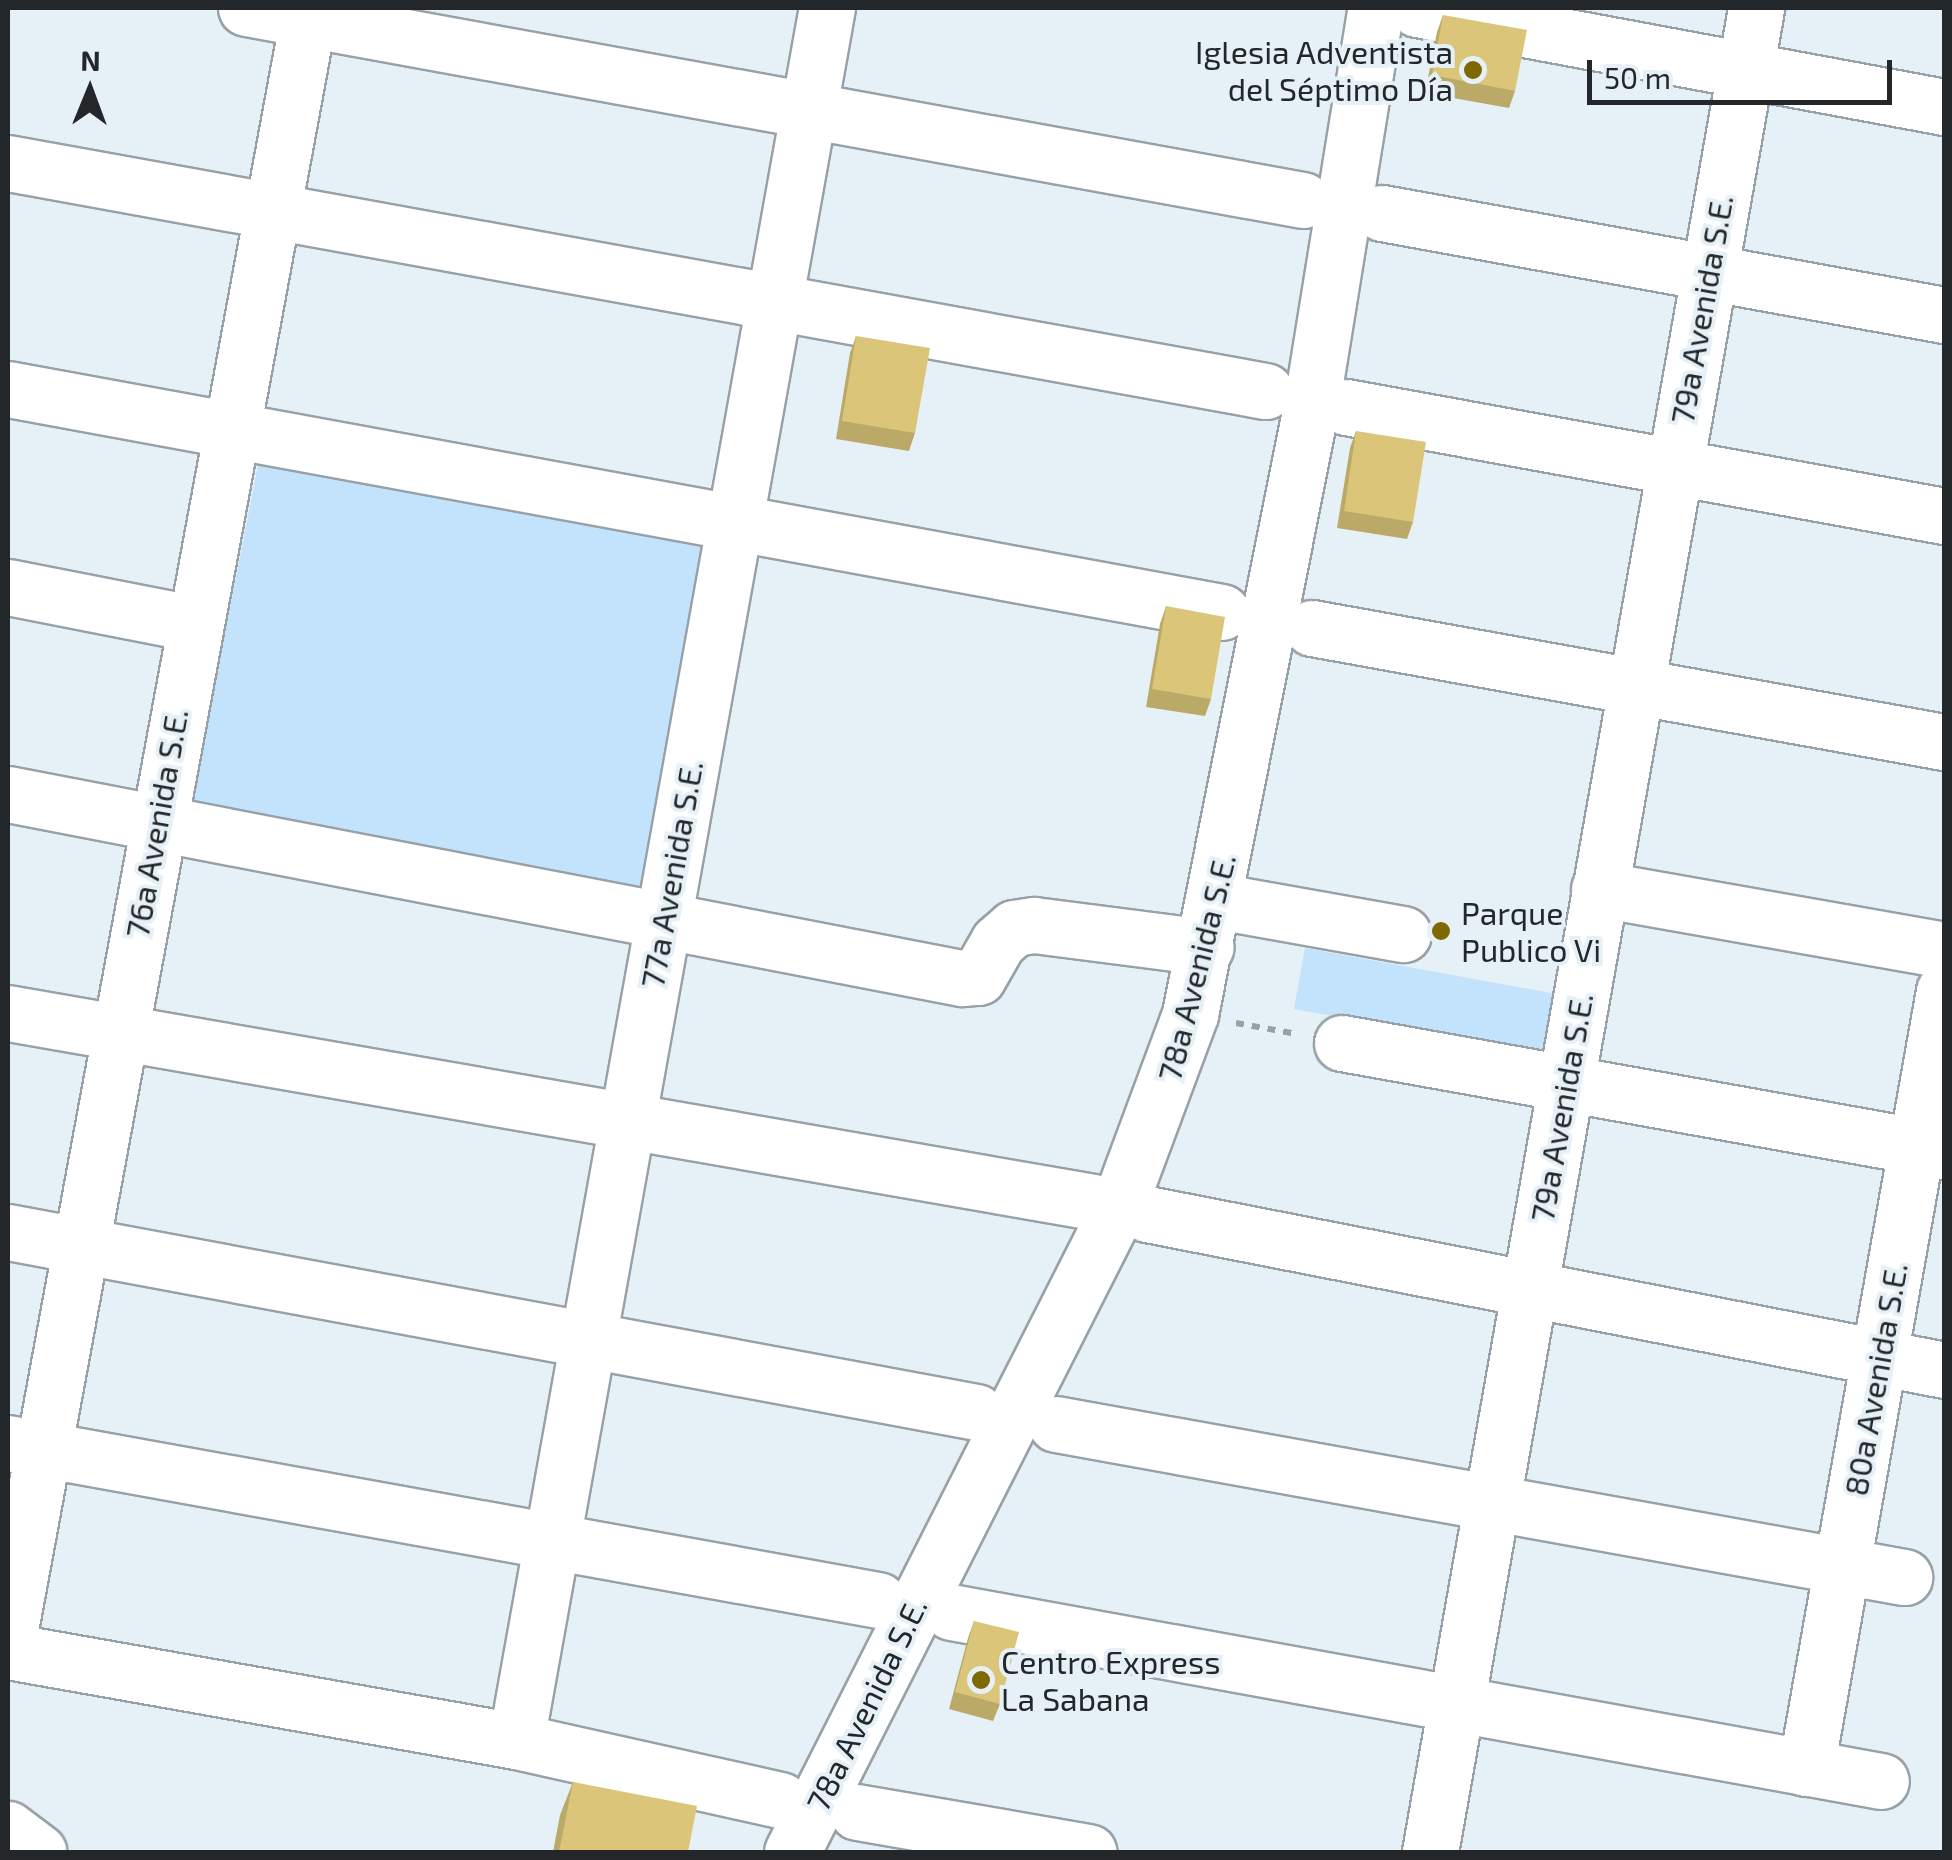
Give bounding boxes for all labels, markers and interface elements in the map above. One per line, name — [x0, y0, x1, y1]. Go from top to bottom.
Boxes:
place label: Iglesia Adventista del Séptimo Día — [1194, 33, 1453, 108]
north arrow — [40, 40, 140, 140]
scale bar — [1592, 40, 1897, 102]
text: N — [80, 43, 101, 77]
marker: Iglesia Adventista del Séptimo Día — [1462, 59, 1484, 81]
text: 50 m — [1604, 59, 1671, 95]
street label: 79a Avenida S.E. — [1662, 191, 1740, 427]
street label: 76a Avenida S.E. — [117, 705, 195, 941]
street label: 77a Avenida S.E. — [632, 757, 710, 991]
street label: 78a Avenida S.E. — [1149, 849, 1243, 1085]
place label: Parque Publico Vi — [1461, 894, 1602, 969]
marker: Parque Publico Vi — [1430, 920, 1452, 942]
street label: 79a Avenida S.E. — [1522, 989, 1600, 1225]
street label: 80a Avenida S.E. — [1836, 1259, 1914, 1499]
street label: 78a Avenida S.E. — [797, 1591, 935, 1817]
place label: Centro Express La Sabana — [1001, 1643, 1220, 1718]
marker: Centro Express La Sabana — [970, 1669, 992, 1691]

